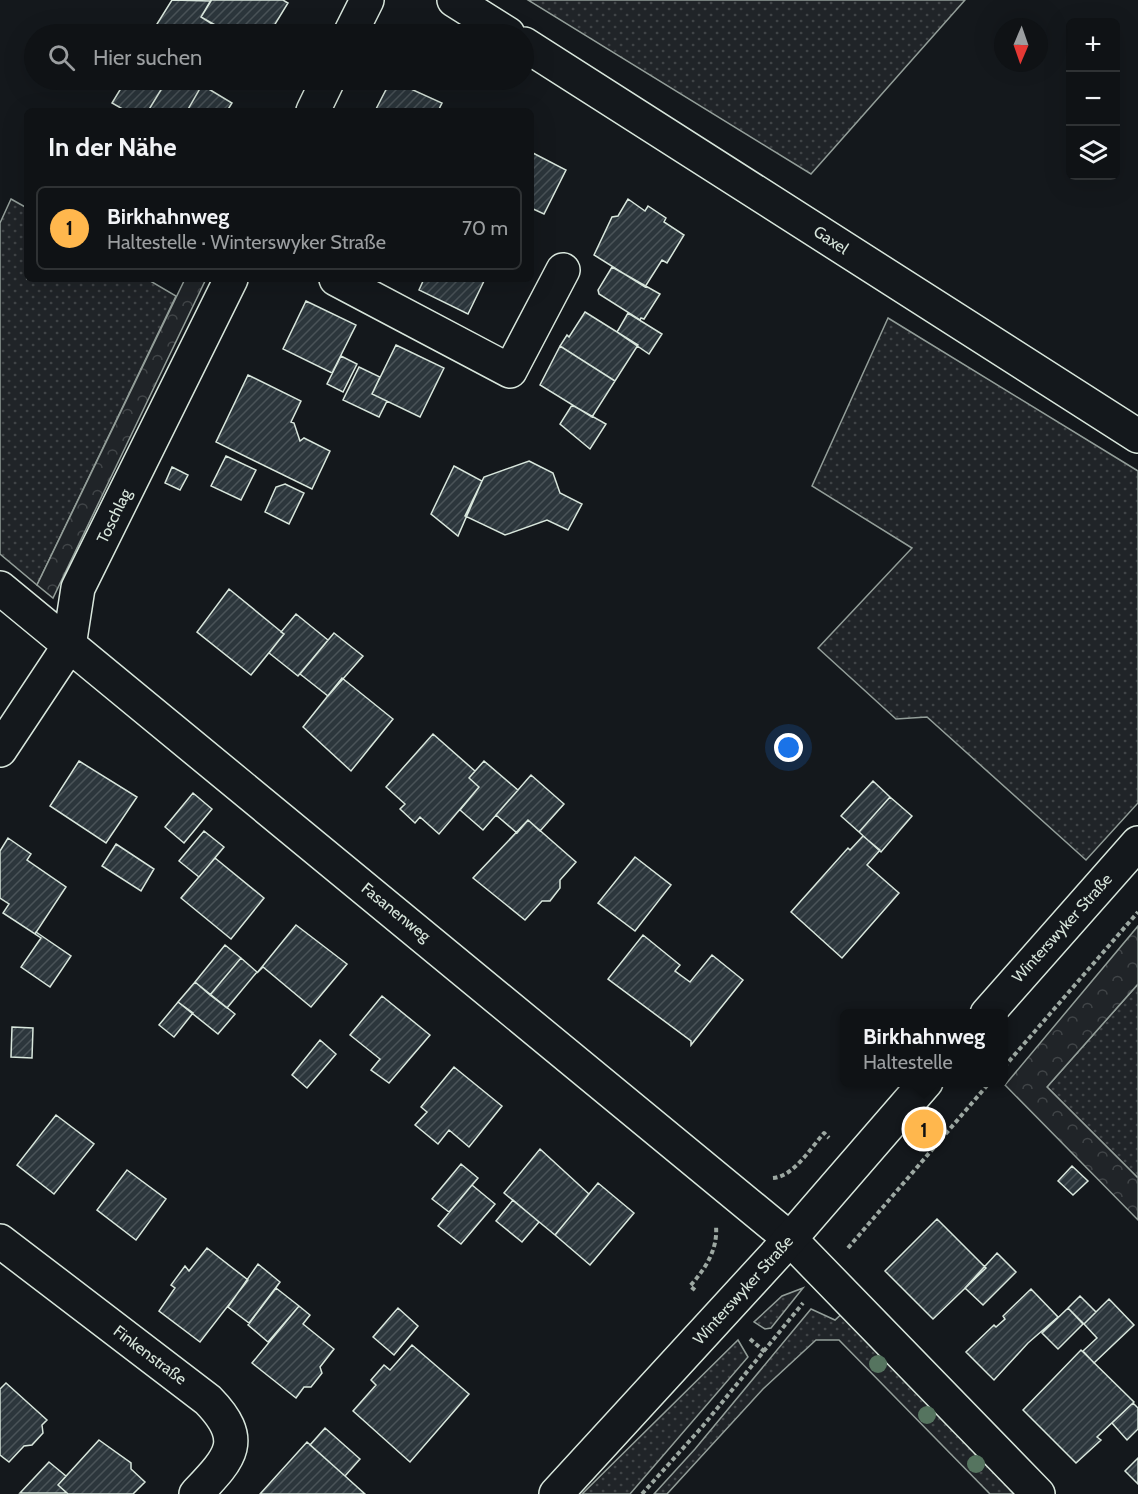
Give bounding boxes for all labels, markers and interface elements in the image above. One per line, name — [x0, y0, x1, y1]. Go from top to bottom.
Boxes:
north arrow — [994, 18, 1048, 72]
map controls — [1066, 18, 1120, 180]
button: + — [1066, 18, 1120, 72]
search box — [24, 24, 534, 90]
icon: search — [45, 41, 78, 74]
text: Hier suchen — [93, 44, 202, 71]
button: − — [1066, 72, 1120, 126]
button: layers — [1066, 126, 1120, 180]
text: In der Nähe — [48, 131, 177, 163]
text: Birkhahnweg — [107, 203, 229, 230]
text: 1 — [66, 216, 73, 240]
text: 70 m — [462, 216, 508, 240]
street label: Gaxel — [810, 222, 852, 258]
text: Haltestelle · Winterswyker Straße — [107, 230, 386, 254]
street label: Toschlag — [93, 485, 136, 546]
your location — [774, 733, 803, 762]
street label: Winterswyker Straße — [1008, 870, 1116, 986]
street label: Fasanenweg — [358, 878, 435, 946]
popup — [840, 1009, 1008, 1087]
text: Birkhahnweg — [863, 1023, 985, 1050]
text: Haltestelle — [863, 1050, 953, 1074]
pin: 1 — [904, 1106, 944, 1152]
street label: Winterswyker Straße — [689, 1232, 797, 1348]
street label: Finkenstraße — [110, 1321, 190, 1389]

